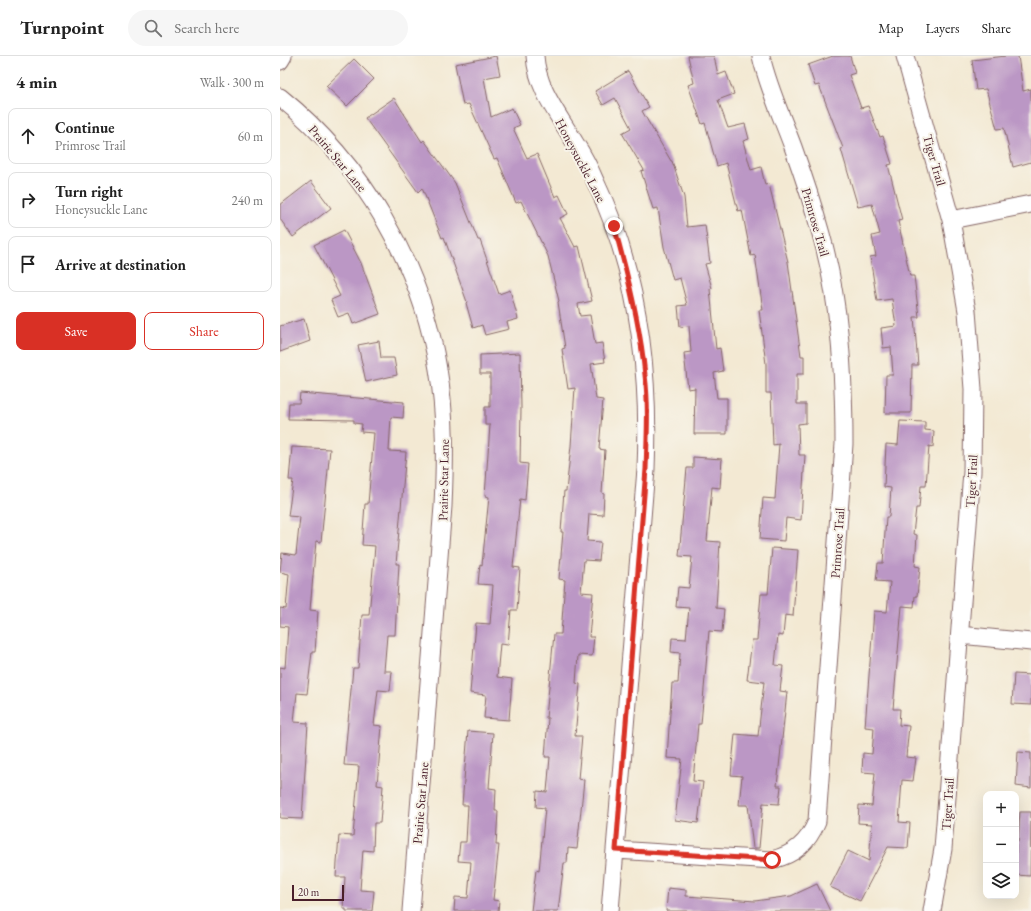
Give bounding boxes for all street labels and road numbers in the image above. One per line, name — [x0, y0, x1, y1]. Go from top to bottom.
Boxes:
street label: Honeysuckle Lane — [551, 115, 610, 205]
street label: Prairie Star Lane — [305, 121, 371, 195]
street label: Tiger Trail — [919, 132, 950, 188]
street label: Primrose Trail — [798, 186, 833, 258]
street label: Prairie Star Lane — [434, 439, 453, 521]
street label: Tiger Trail — [962, 454, 981, 508]
street label: Primrose Trail — [827, 507, 848, 579]
street label: Prairie Star Lane — [408, 761, 433, 845]
street label: Tiger Trail — [937, 777, 958, 831]

